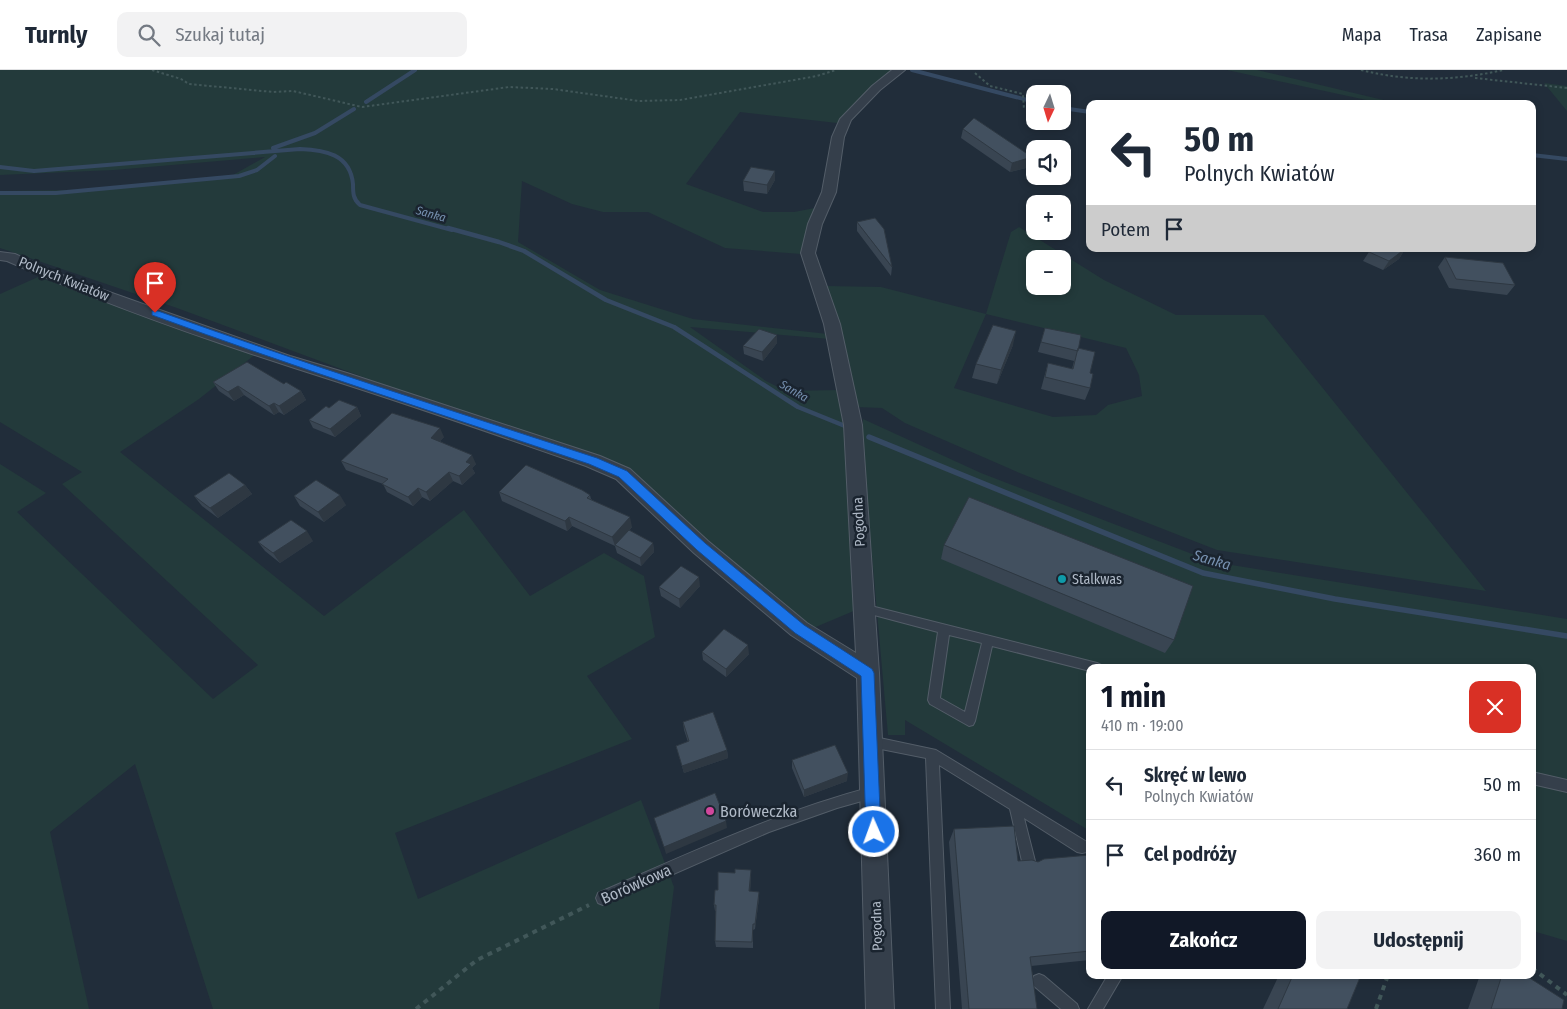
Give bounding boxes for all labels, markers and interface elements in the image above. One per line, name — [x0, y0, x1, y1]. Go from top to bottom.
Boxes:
search box — [117, 12, 467, 57]
text: Turnly — [25, 21, 87, 49]
icon: search — [135, 21, 163, 49]
text: Szukaj tutaj — [175, 23, 265, 46]
text: Mapa — [1342, 24, 1381, 46]
text: Trasa — [1409, 24, 1448, 46]
text: Zapisane — [1476, 24, 1542, 46]
north arrow — [1026, 85, 1071, 130]
map controls — [1026, 85, 1071, 295]
text: 50 m — [1184, 118, 1254, 160]
icon: left — [1101, 120, 1166, 185]
button: sound — [1026, 140, 1071, 185]
text: Polnych Kwiatów — [1184, 160, 1335, 187]
button: + — [1026, 195, 1071, 240]
water label: Sanka — [413, 203, 448, 225]
icon: arrive — [1160, 215, 1188, 243]
text: Potem — [1101, 218, 1150, 241]
button: − — [1026, 250, 1071, 295]
street label: Polnych Kwiatów — [16, 253, 112, 305]
pin — [134, 262, 176, 313]
icon: arrive — [141, 269, 169, 297]
water label: Sanka — [776, 377, 811, 405]
street label: Pogodna — [849, 497, 869, 547]
water label: Sanka — [1190, 546, 1233, 574]
place label: Stalkwas — [1072, 571, 1122, 588]
marker: Stalkwas — [1056, 573, 1068, 585]
text: 1 min — [1101, 679, 1166, 715]
button: close — [1469, 681, 1521, 733]
text: 410 m · 19:00 — [1101, 716, 1184, 735]
text: Skręć w lewo — [1144, 764, 1247, 787]
icon: left — [1101, 771, 1129, 799]
text: 50 m — [1483, 773, 1521, 796]
text: Polnych Kwiatów — [1144, 787, 1254, 806]
place label: Boróweczka — [720, 802, 797, 821]
marker: Boróweczka — [704, 805, 716, 817]
position arrow — [847, 805, 899, 857]
icon: arrive — [1101, 841, 1129, 869]
text: Cel podróży — [1144, 843, 1237, 866]
text: 360 m — [1474, 843, 1521, 866]
street label: Borówkowa — [598, 860, 674, 908]
street label: Pogodna — [868, 901, 886, 951]
button: Zakończ — [1101, 911, 1306, 969]
button: Udostępnij — [1316, 911, 1521, 969]

